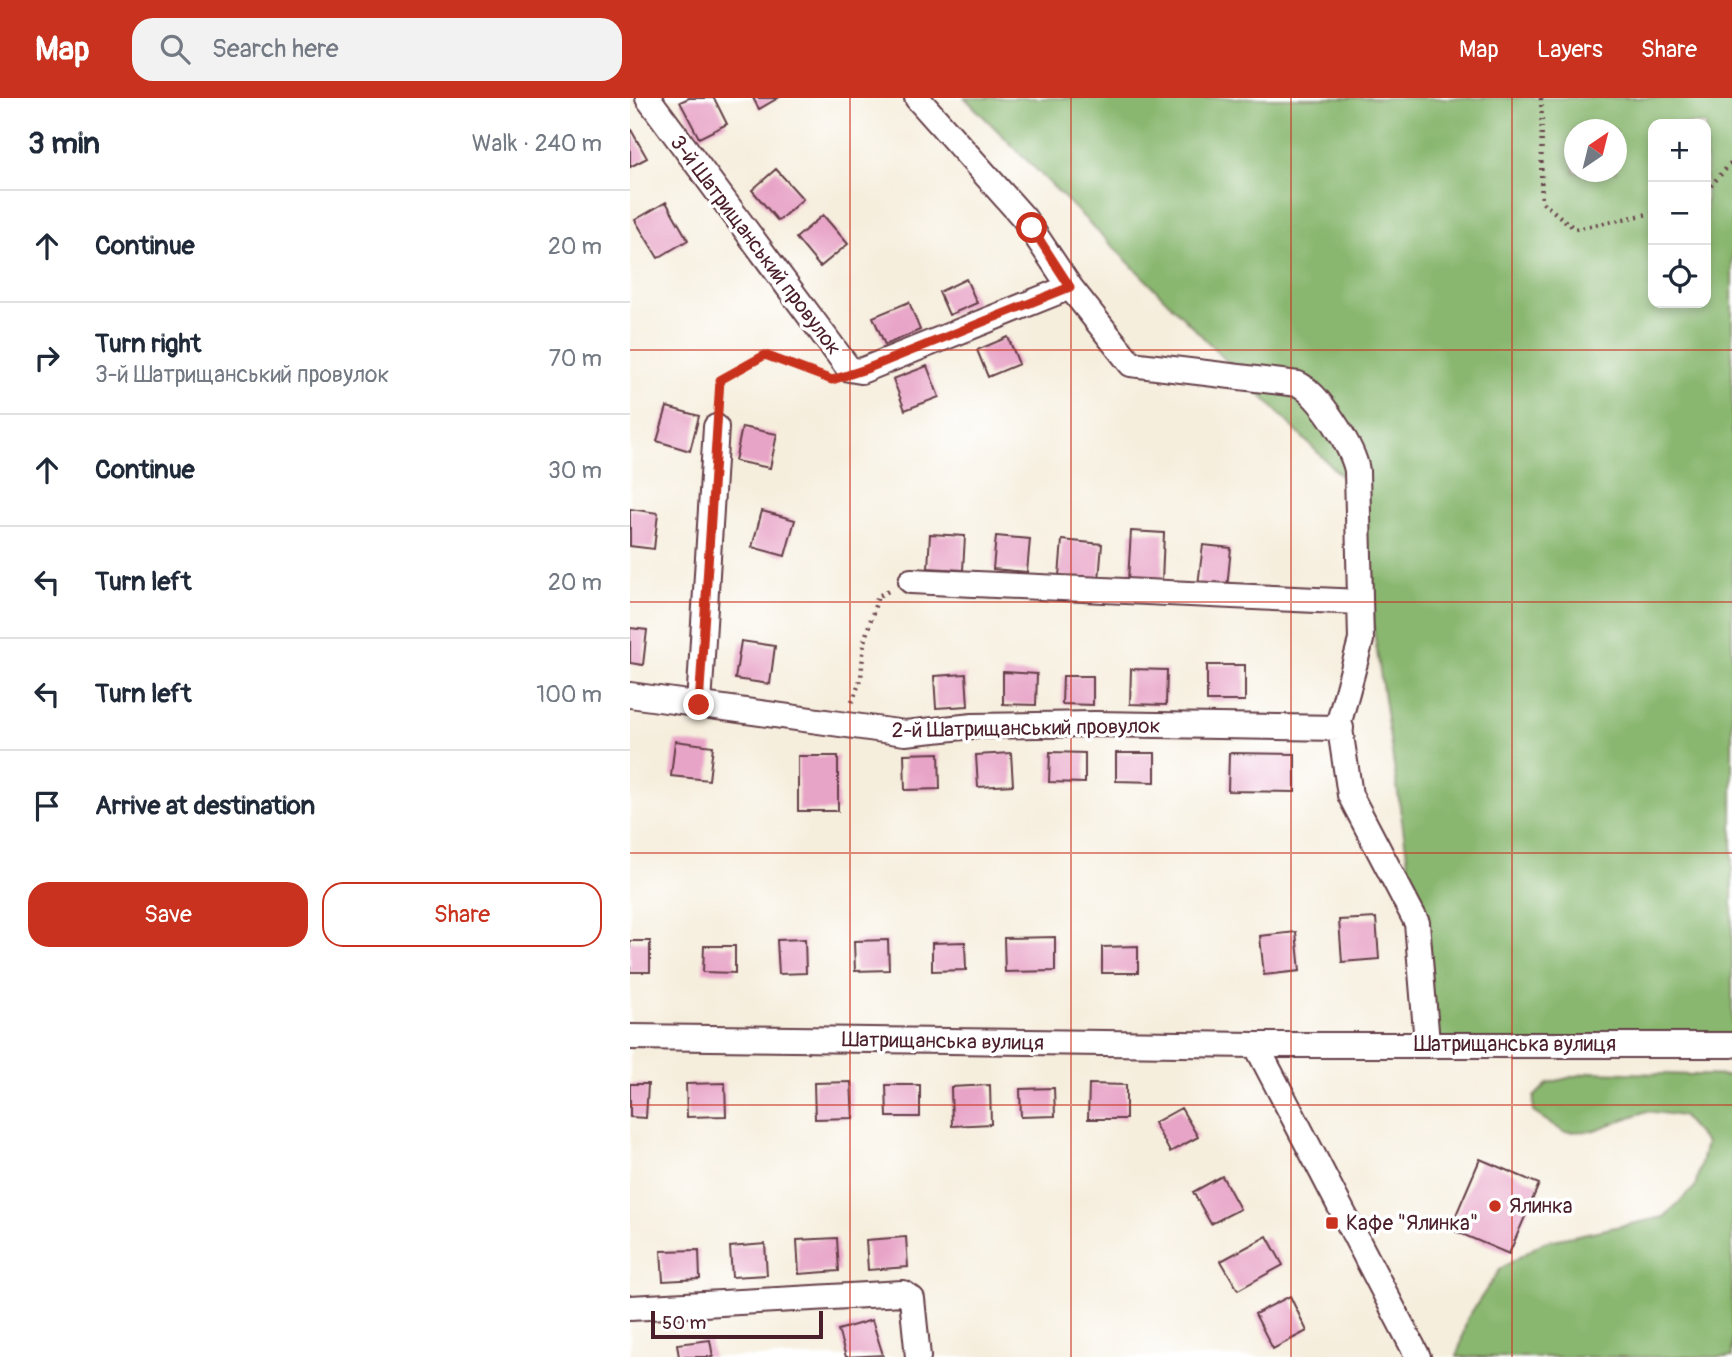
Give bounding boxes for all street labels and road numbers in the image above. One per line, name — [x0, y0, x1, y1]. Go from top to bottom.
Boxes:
street label: 3-й Шатрищанський провулок — [664, 130, 847, 361]
street label: 2-й Шатрищанський провулок — [891, 713, 1161, 744]
street label: Шатрищанська вулиця — [842, 1026, 1044, 1057]
street label: Шатрищанська вулиця — [1414, 1031, 1616, 1058]

